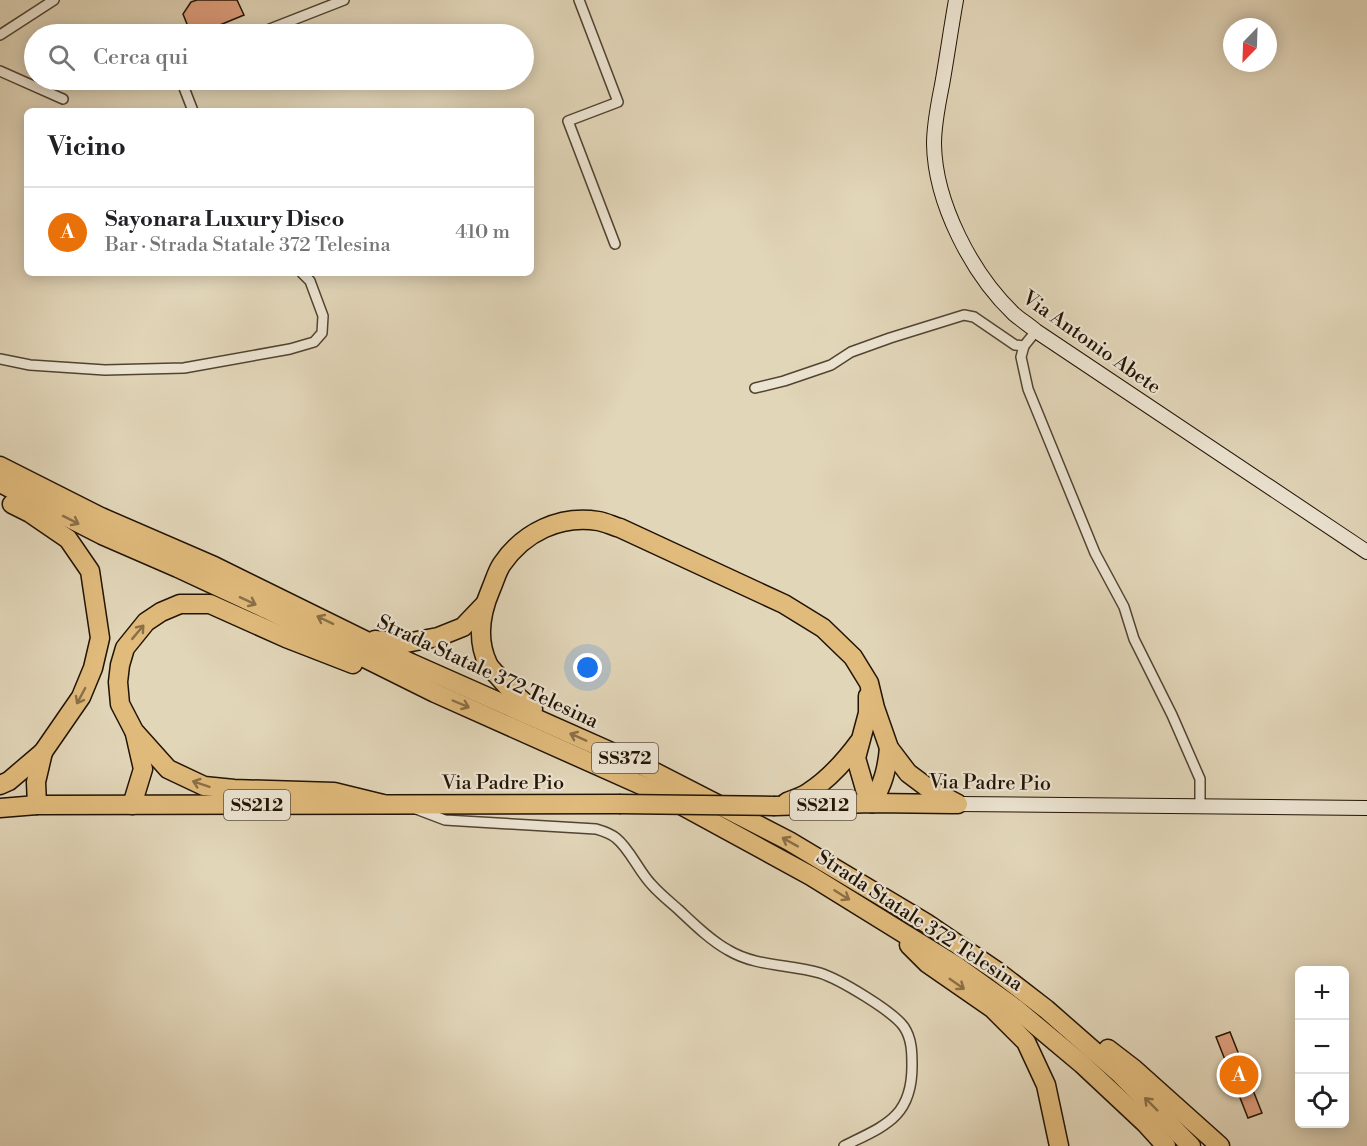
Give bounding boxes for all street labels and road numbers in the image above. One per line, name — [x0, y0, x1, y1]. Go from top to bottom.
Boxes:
street label: Via Antonio Abete — [1016, 286, 1165, 400]
street label: Strada Statale 372 Telesina — [373, 610, 603, 735]
road number: SS372 — [592, 743, 658, 773]
street label: Via Padre Pio — [928, 770, 1051, 797]
street label: Via Padre Pio — [441, 771, 564, 796]
road number: SS212 — [224, 790, 290, 820]
road number: SS212 — [790, 790, 856, 820]
street label: Strada Statale 372 Telesina — [811, 845, 1028, 998]

